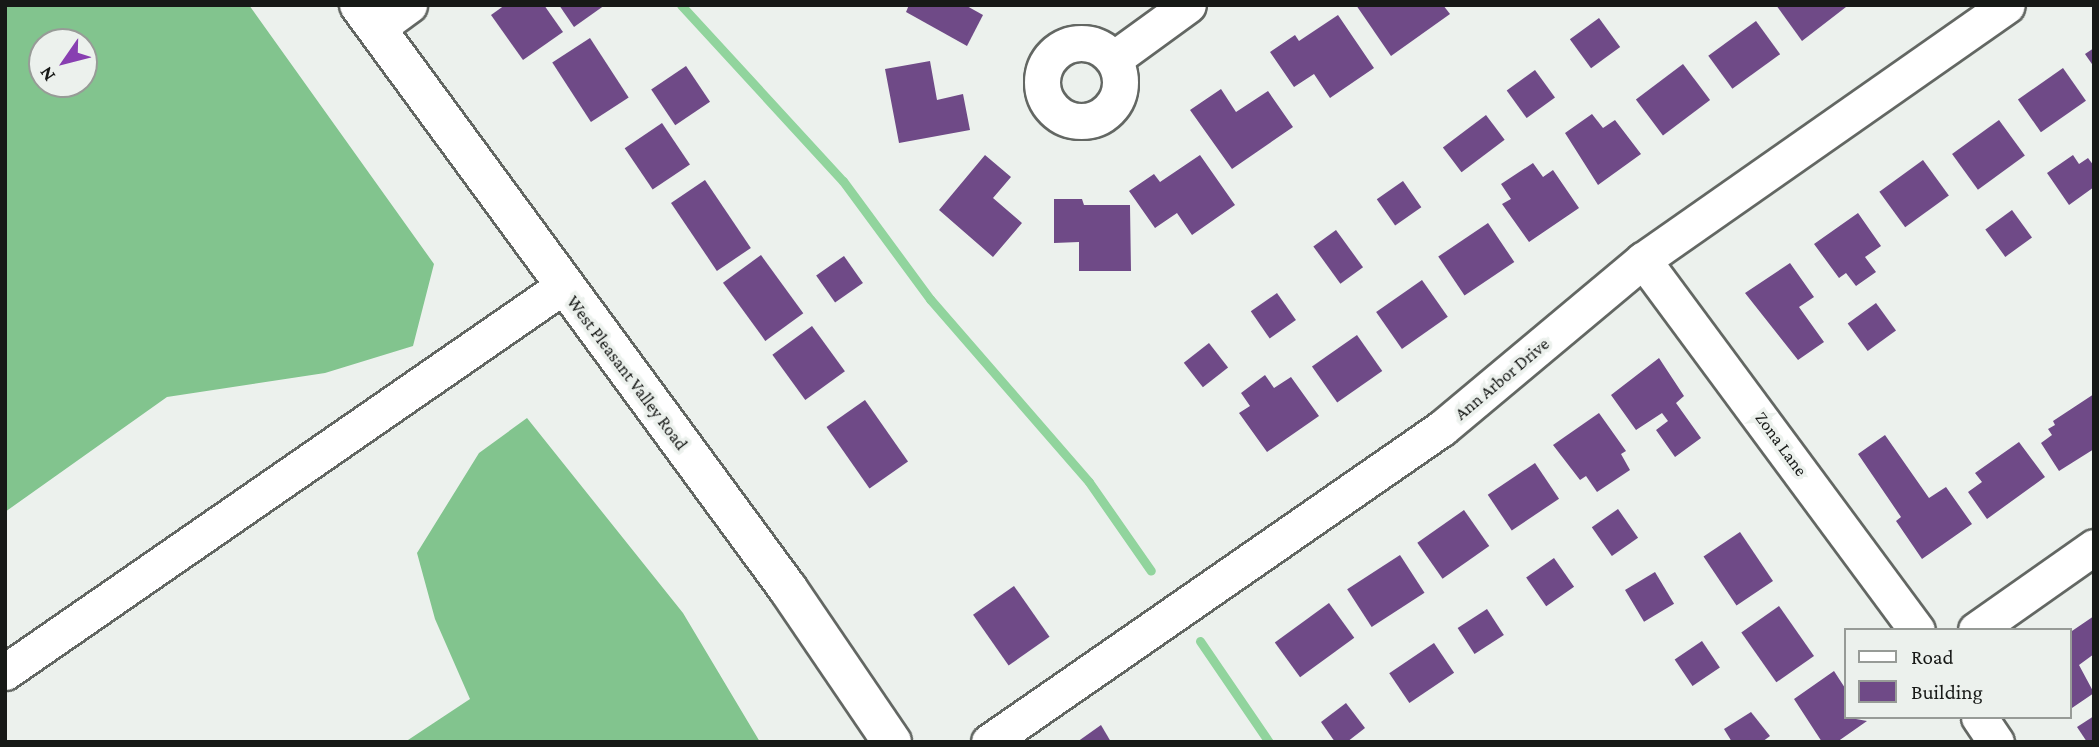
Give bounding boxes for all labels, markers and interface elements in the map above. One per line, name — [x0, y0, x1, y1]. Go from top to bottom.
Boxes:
north arrow — [28, 28, 98, 98]
text: N — [35, 63, 59, 86]
street label: West Pleasant Valley Road — [562, 292, 692, 454]
street label: Ann Arbor Drive — [1450, 333, 1554, 425]
street label: Zona Lane — [1750, 407, 1812, 481]
legend — [1843, 628, 2071, 719]
text: Road — [1911, 645, 1954, 669]
text: Building — [1911, 680, 1983, 704]

